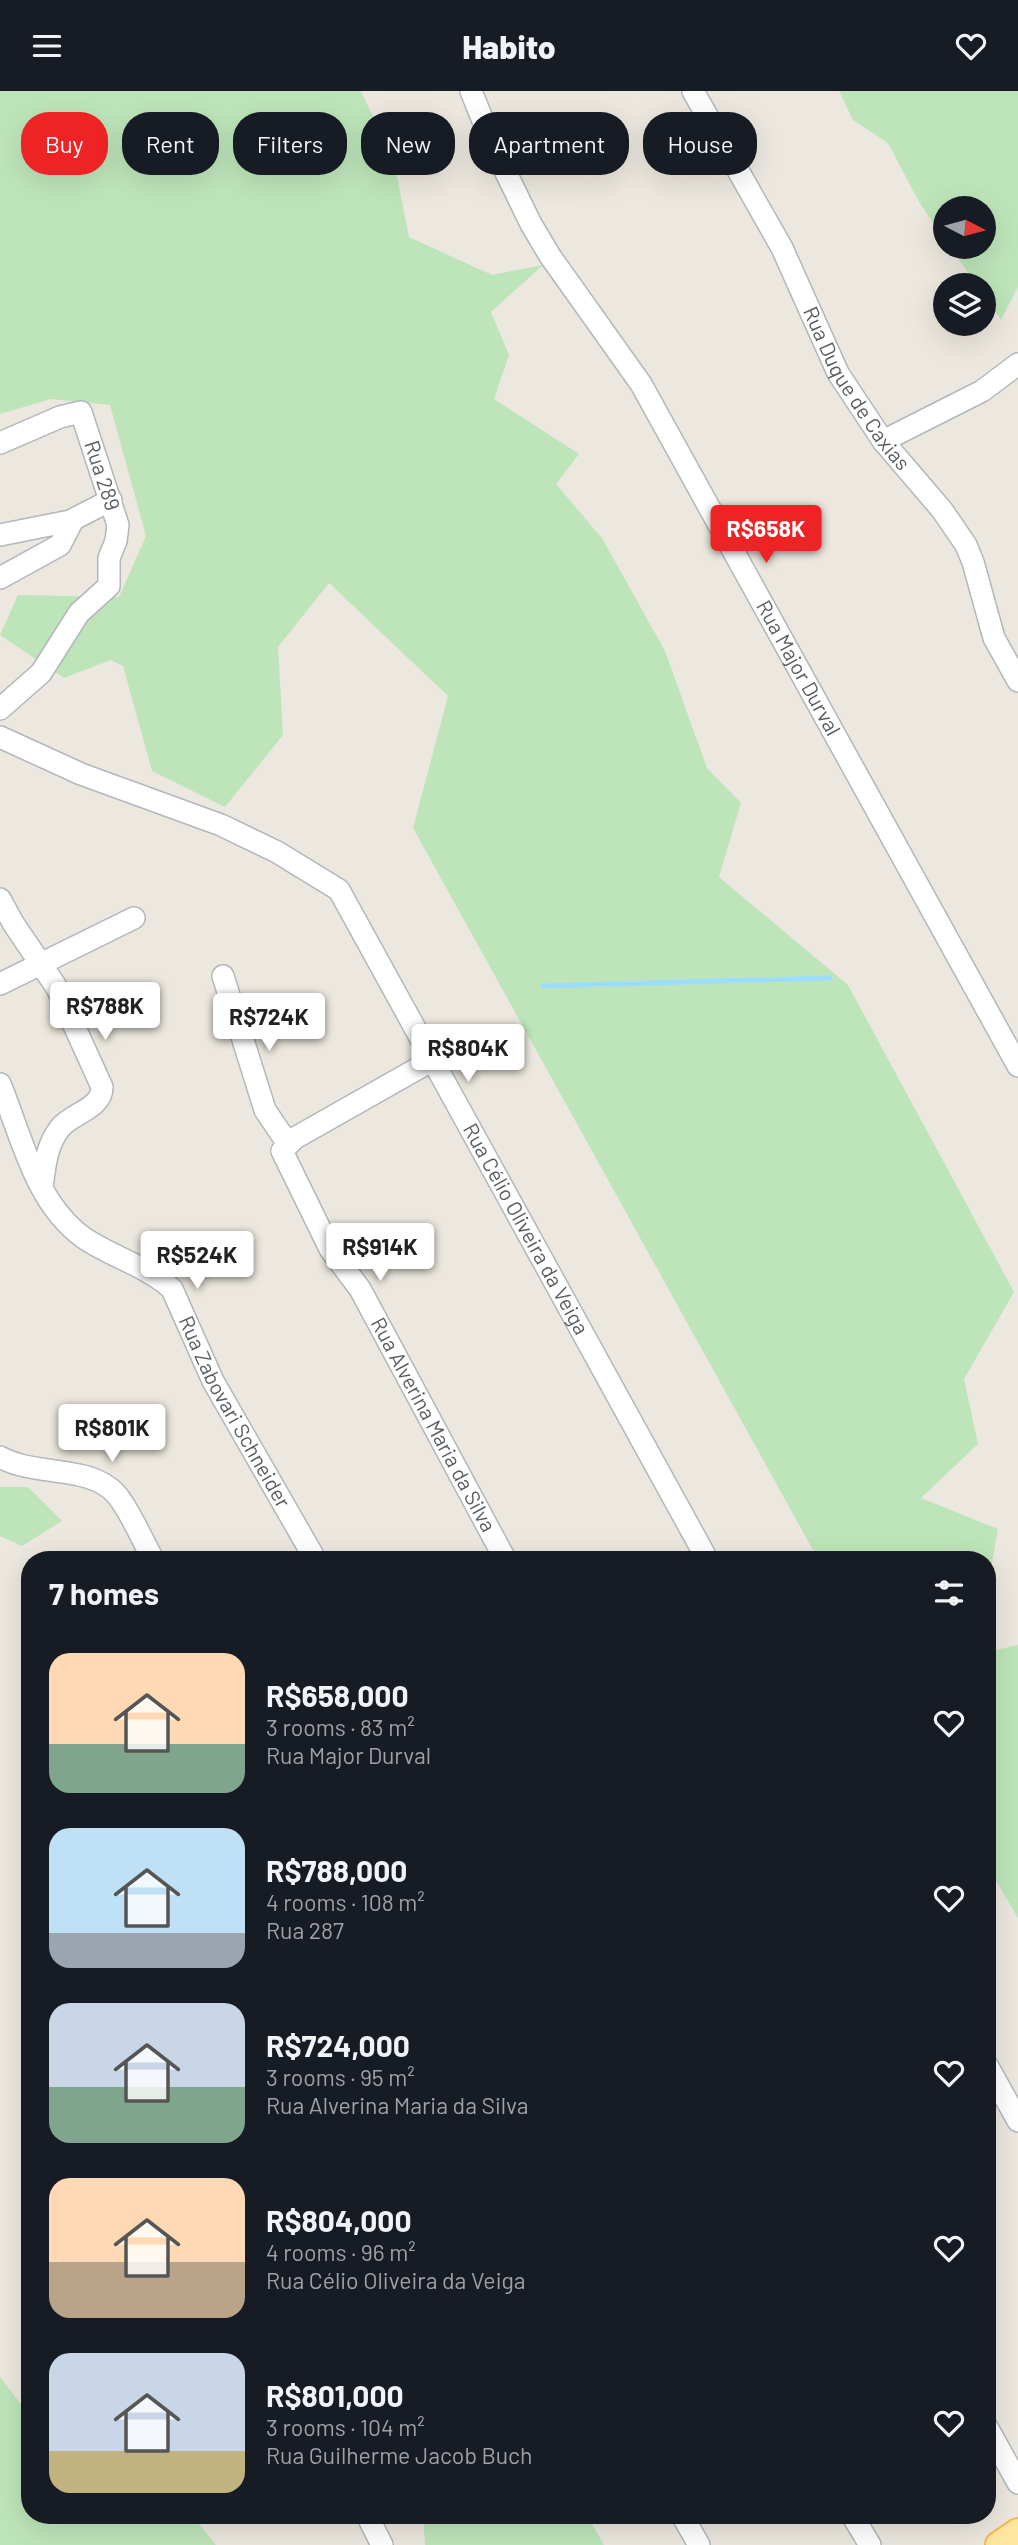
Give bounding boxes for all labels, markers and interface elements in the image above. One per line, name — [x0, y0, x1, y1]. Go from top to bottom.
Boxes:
icon: menu — [28, 27, 66, 65]
text: Habito — [462, 27, 556, 65]
icon: heart — [952, 27, 990, 65]
chip: Buy — [21, 112, 108, 175]
chip: Rent — [122, 112, 219, 175]
chip: Filters — [233, 112, 347, 175]
chip: New — [361, 112, 455, 175]
chip: Apartment — [469, 112, 629, 175]
chip: House — [643, 112, 757, 175]
north arrow — [933, 196, 996, 259]
map controls — [933, 196, 996, 336]
button: layers — [933, 273, 996, 336]
street label: Rua Duque de Caxias — [799, 302, 916, 475]
street label: Rua 289 — [80, 437, 126, 513]
pin: R$658K — [709, 505, 823, 565]
text: R$658K — [727, 514, 805, 542]
street label: Rua Major Durval — [752, 595, 847, 740]
pin: R$788K — [48, 983, 162, 1042]
text: R$788K — [66, 991, 144, 1019]
pin: R$724K — [212, 993, 326, 1053]
text: R$724K — [229, 1002, 309, 1030]
pin: R$804K — [411, 1025, 525, 1084]
text: R$804K — [427, 1033, 509, 1061]
street label: Rua Célio Oliveira da Veiga — [459, 1118, 595, 1338]
pin: R$914K — [323, 1223, 437, 1283]
pin: R$524K — [140, 1231, 254, 1291]
text: R$914K — [342, 1232, 418, 1260]
text: R$524K — [157, 1240, 237, 1268]
street label: Rua Zabovari Schneider — [175, 1312, 297, 1512]
street label: Rua Alverina Maria da Silva — [367, 1313, 502, 1536]
pin: R$801K — [55, 1405, 169, 1464]
text: R$801K — [74, 1413, 150, 1441]
icon: filters — [930, 1574, 968, 1612]
text: 7 homes — [49, 1575, 159, 1611]
text: R$658,000 — [266, 1677, 409, 1713]
icon: home — [105, 1681, 189, 1765]
icon: heart — [930, 1704, 968, 1742]
text: 3 rooms · 83 m² — [266, 1713, 415, 1741]
text: Rua Major Durval — [266, 1741, 431, 1769]
text: R$788,000 — [266, 1852, 407, 1888]
icon: home — [105, 1856, 189, 1940]
icon: heart — [930, 1879, 968, 1917]
text: 4 rooms · 108 m² — [266, 1888, 425, 1916]
text: Rua 287 — [266, 1916, 344, 1944]
text: R$724,000 — [266, 2027, 410, 2063]
icon: home — [105, 2031, 189, 2115]
icon: heart — [930, 2054, 968, 2092]
text: 3 rooms · 95 m² — [266, 2063, 415, 2091]
text: Rua Alverina Maria da Silva — [266, 2091, 529, 2119]
text: R$804,000 — [266, 2202, 412, 2238]
icon: home — [105, 2206, 189, 2290]
icon: heart — [930, 2229, 968, 2267]
text: 4 rooms · 96 m² — [266, 2238, 416, 2266]
text: Rua Célio Oliveira da Veiga — [266, 2266, 526, 2294]
text: R$801,000 — [266, 2377, 404, 2413]
icon: home — [105, 2381, 189, 2465]
icon: heart — [930, 2404, 968, 2442]
text: 3 rooms · 104 m² — [266, 2413, 425, 2441]
text: Rua Guilherme Jacob Buch — [266, 2441, 532, 2469]

